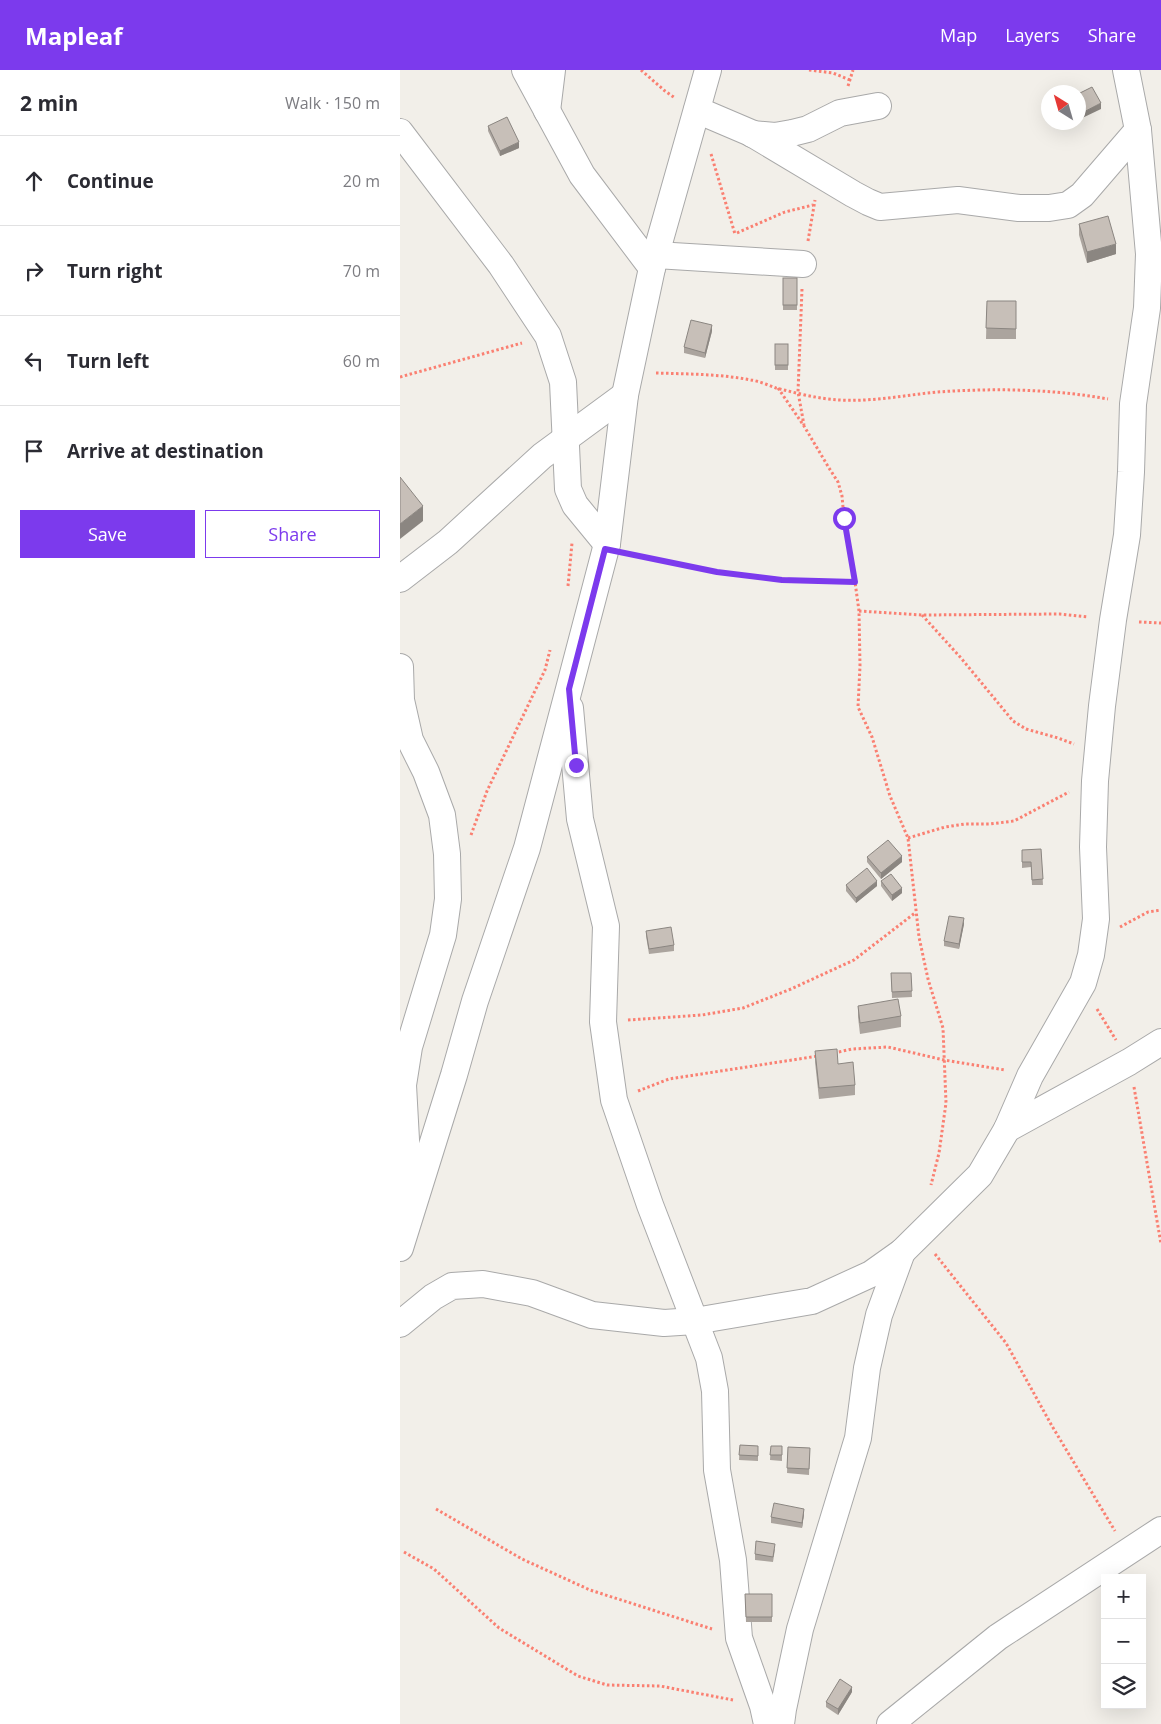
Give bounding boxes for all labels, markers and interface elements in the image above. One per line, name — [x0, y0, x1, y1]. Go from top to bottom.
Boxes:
text: Mapleaf — [25, 19, 123, 52]
text: Map — [940, 23, 977, 47]
text: Layers — [1005, 23, 1060, 47]
text: Share — [1088, 23, 1136, 47]
north arrow — [1041, 85, 1086, 130]
text: 2 min — [20, 89, 78, 117]
text: Walk · 150 m — [285, 92, 380, 114]
icon: ahead — [20, 167, 48, 195]
text: Continue — [67, 168, 154, 194]
text: 20 m — [343, 170, 380, 192]
icon: right — [20, 257, 48, 285]
text: Turn right — [67, 258, 162, 284]
text: 70 m — [343, 260, 380, 282]
icon: left — [20, 347, 48, 375]
text: Turn left — [67, 348, 149, 374]
text: 60 m — [343, 350, 380, 372]
icon: arrive — [20, 437, 48, 465]
text: Arrive at destination — [67, 438, 264, 464]
route start — [833, 507, 856, 530]
button: Save — [20, 510, 195, 558]
button: Share — [205, 510, 380, 558]
route end — [565, 754, 588, 777]
map controls — [1101, 1574, 1146, 1709]
button: + — [1101, 1574, 1146, 1619]
button: − — [1101, 1619, 1146, 1664]
button: layers — [1101, 1664, 1146, 1709]

